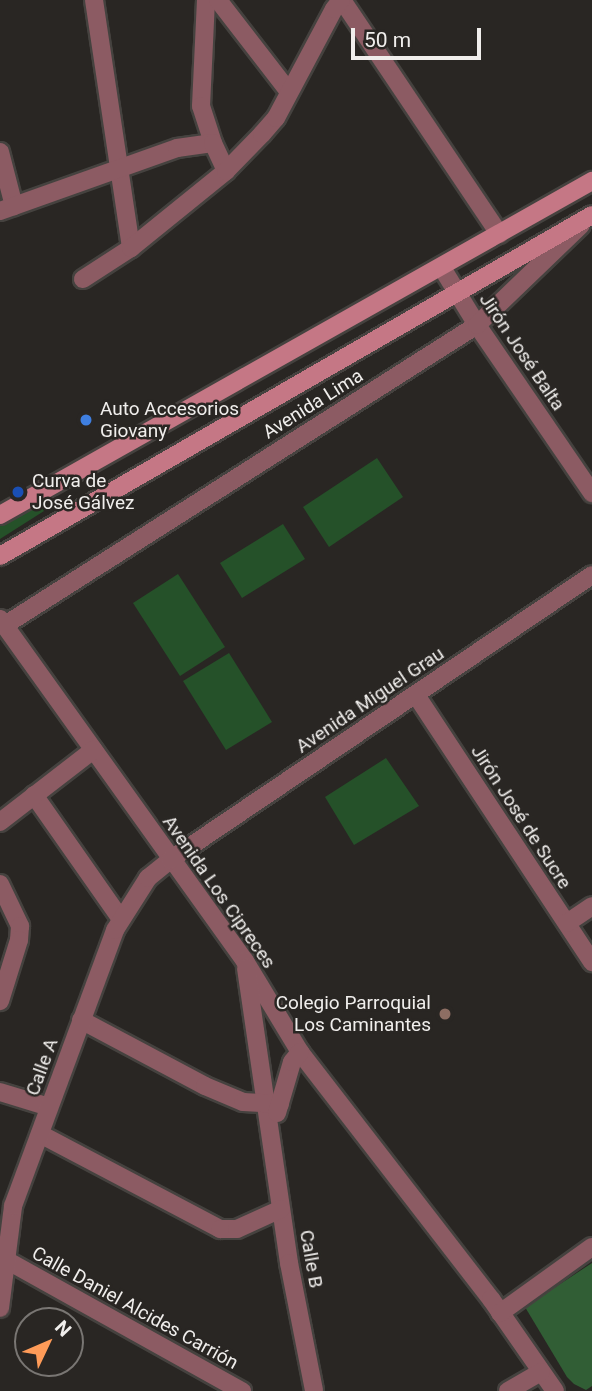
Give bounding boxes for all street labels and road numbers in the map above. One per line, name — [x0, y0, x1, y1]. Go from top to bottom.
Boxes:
street label: Jirón José Balta — [474, 289, 570, 415]
street label: Avenida Lima — [259, 364, 367, 444]
street label: Avenida Miguel Grau — [292, 642, 448, 758]
street label: Jirón José de Sucre — [466, 741, 576, 893]
street label: Avenida Los Cipreces — [158, 811, 280, 973]
street label: Calle A — [21, 1035, 63, 1099]
street label: Calle B — [295, 1228, 327, 1290]
street label: Calle Daniel Alcides Carrión — [28, 1242, 242, 1374]

